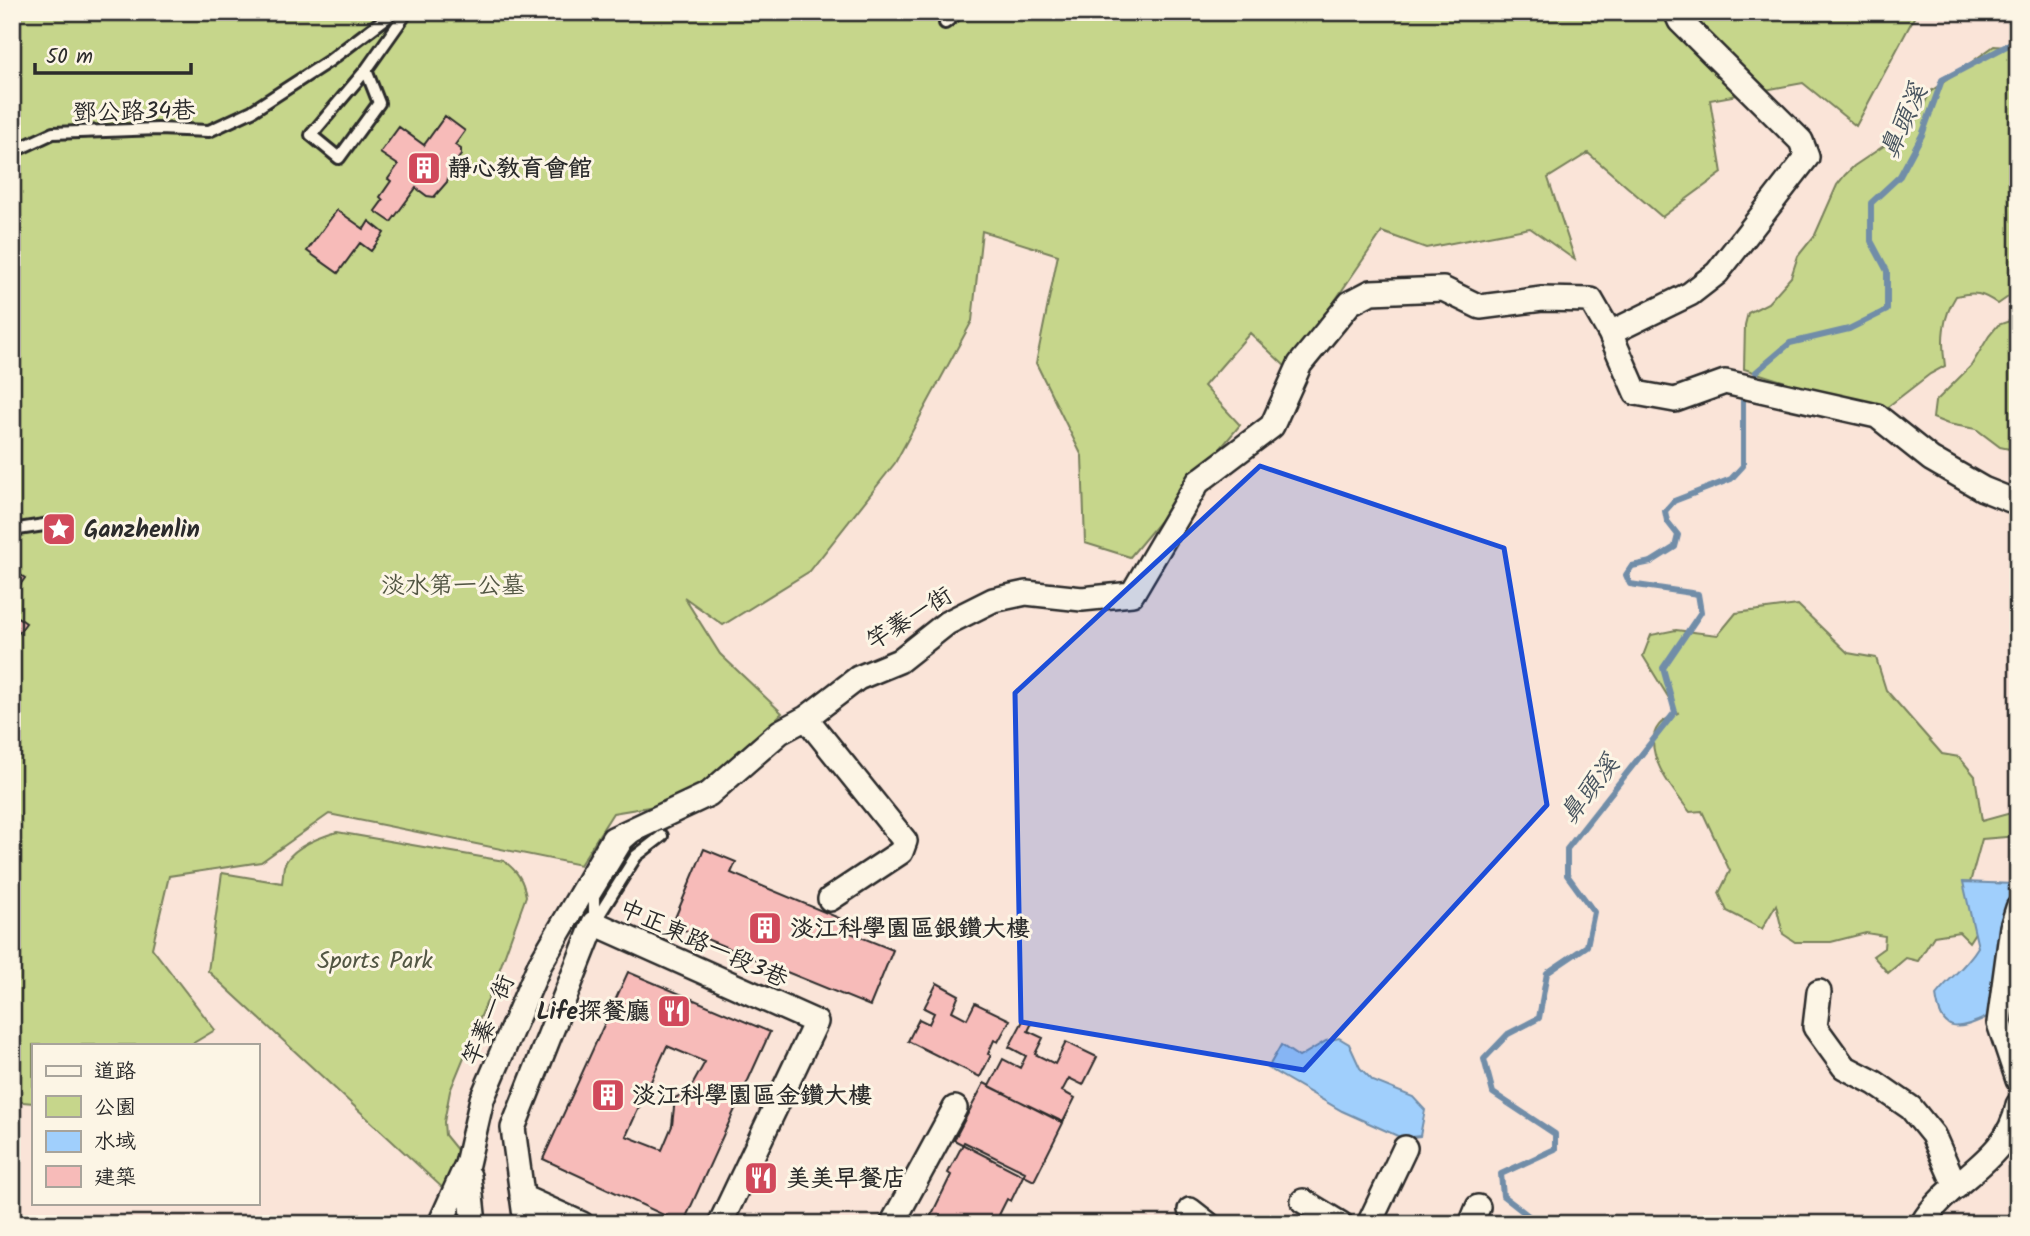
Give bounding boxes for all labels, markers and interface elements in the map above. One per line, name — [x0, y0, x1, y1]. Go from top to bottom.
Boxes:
scale bar — [35, 32, 191, 76]
text: 50 m — [46, 41, 93, 74]
water label: 鼻頭溪 — [1870, 76, 1941, 166]
street label: 鄧公路34巷 — [72, 92, 196, 133]
building icon: 靜心教育會館 — [405, 149, 443, 187]
place label: 靜心教育會館 — [448, 150, 592, 189]
place icon: Ganzhenlin — [40, 510, 78, 548]
place label: Ganzhenlin — [84, 511, 200, 550]
park label: 淡水第一公墓 — [381, 567, 525, 606]
street label: 竿蓁一街 — [859, 577, 961, 661]
water label: 鼻頭溪 — [1550, 745, 1632, 834]
street label: 中正東路一段3巷 — [612, 890, 794, 999]
building icon: 淡江科學園區銀鑽大樓 — [746, 909, 784, 947]
place label: 淡江科學園區銀鑽大樓 — [790, 910, 1030, 949]
park label: Sports Park — [317, 942, 434, 981]
street label: 竿蓁一街 — [453, 969, 526, 1072]
restaurant icon: Life探餐廳 — [655, 992, 693, 1030]
place label: Life探餐廳 — [537, 993, 650, 1032]
legend — [32, 1044, 259, 1204]
text: 道路 — [94, 1056, 136, 1089]
building icon: 淡江科學園區金鑽大樓 — [589, 1076, 627, 1114]
place label: 淡江科學園區金鑽大樓 — [632, 1077, 872, 1116]
text: 公園 — [94, 1092, 136, 1125]
text: 水域 — [94, 1126, 136, 1159]
restaurant icon: 美美早餐店 — [742, 1159, 780, 1197]
place label: 美美早餐店 — [786, 1160, 906, 1199]
text: 建築 — [94, 1162, 136, 1195]

